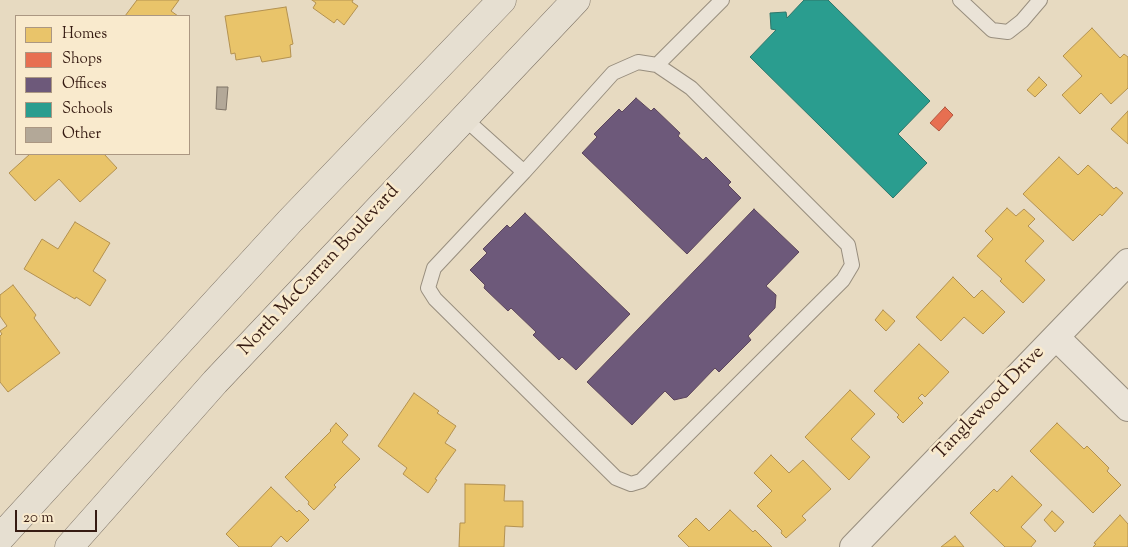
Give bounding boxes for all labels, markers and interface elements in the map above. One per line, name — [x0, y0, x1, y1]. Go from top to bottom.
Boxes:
legend — [15, 15, 190, 155]
text: Homes — [62, 24, 107, 45]
text: Shops — [62, 49, 102, 70]
text: Offices — [62, 74, 107, 95]
text: Schools — [62, 99, 113, 120]
text: Other — [62, 124, 101, 145]
street label: North McCarran Boulevard — [235, 181, 405, 361]
street label: Tanglewood Drive — [930, 342, 1050, 466]
scale bar — [18, 500, 100, 532]
text: 20 m — [23, 508, 54, 529]

